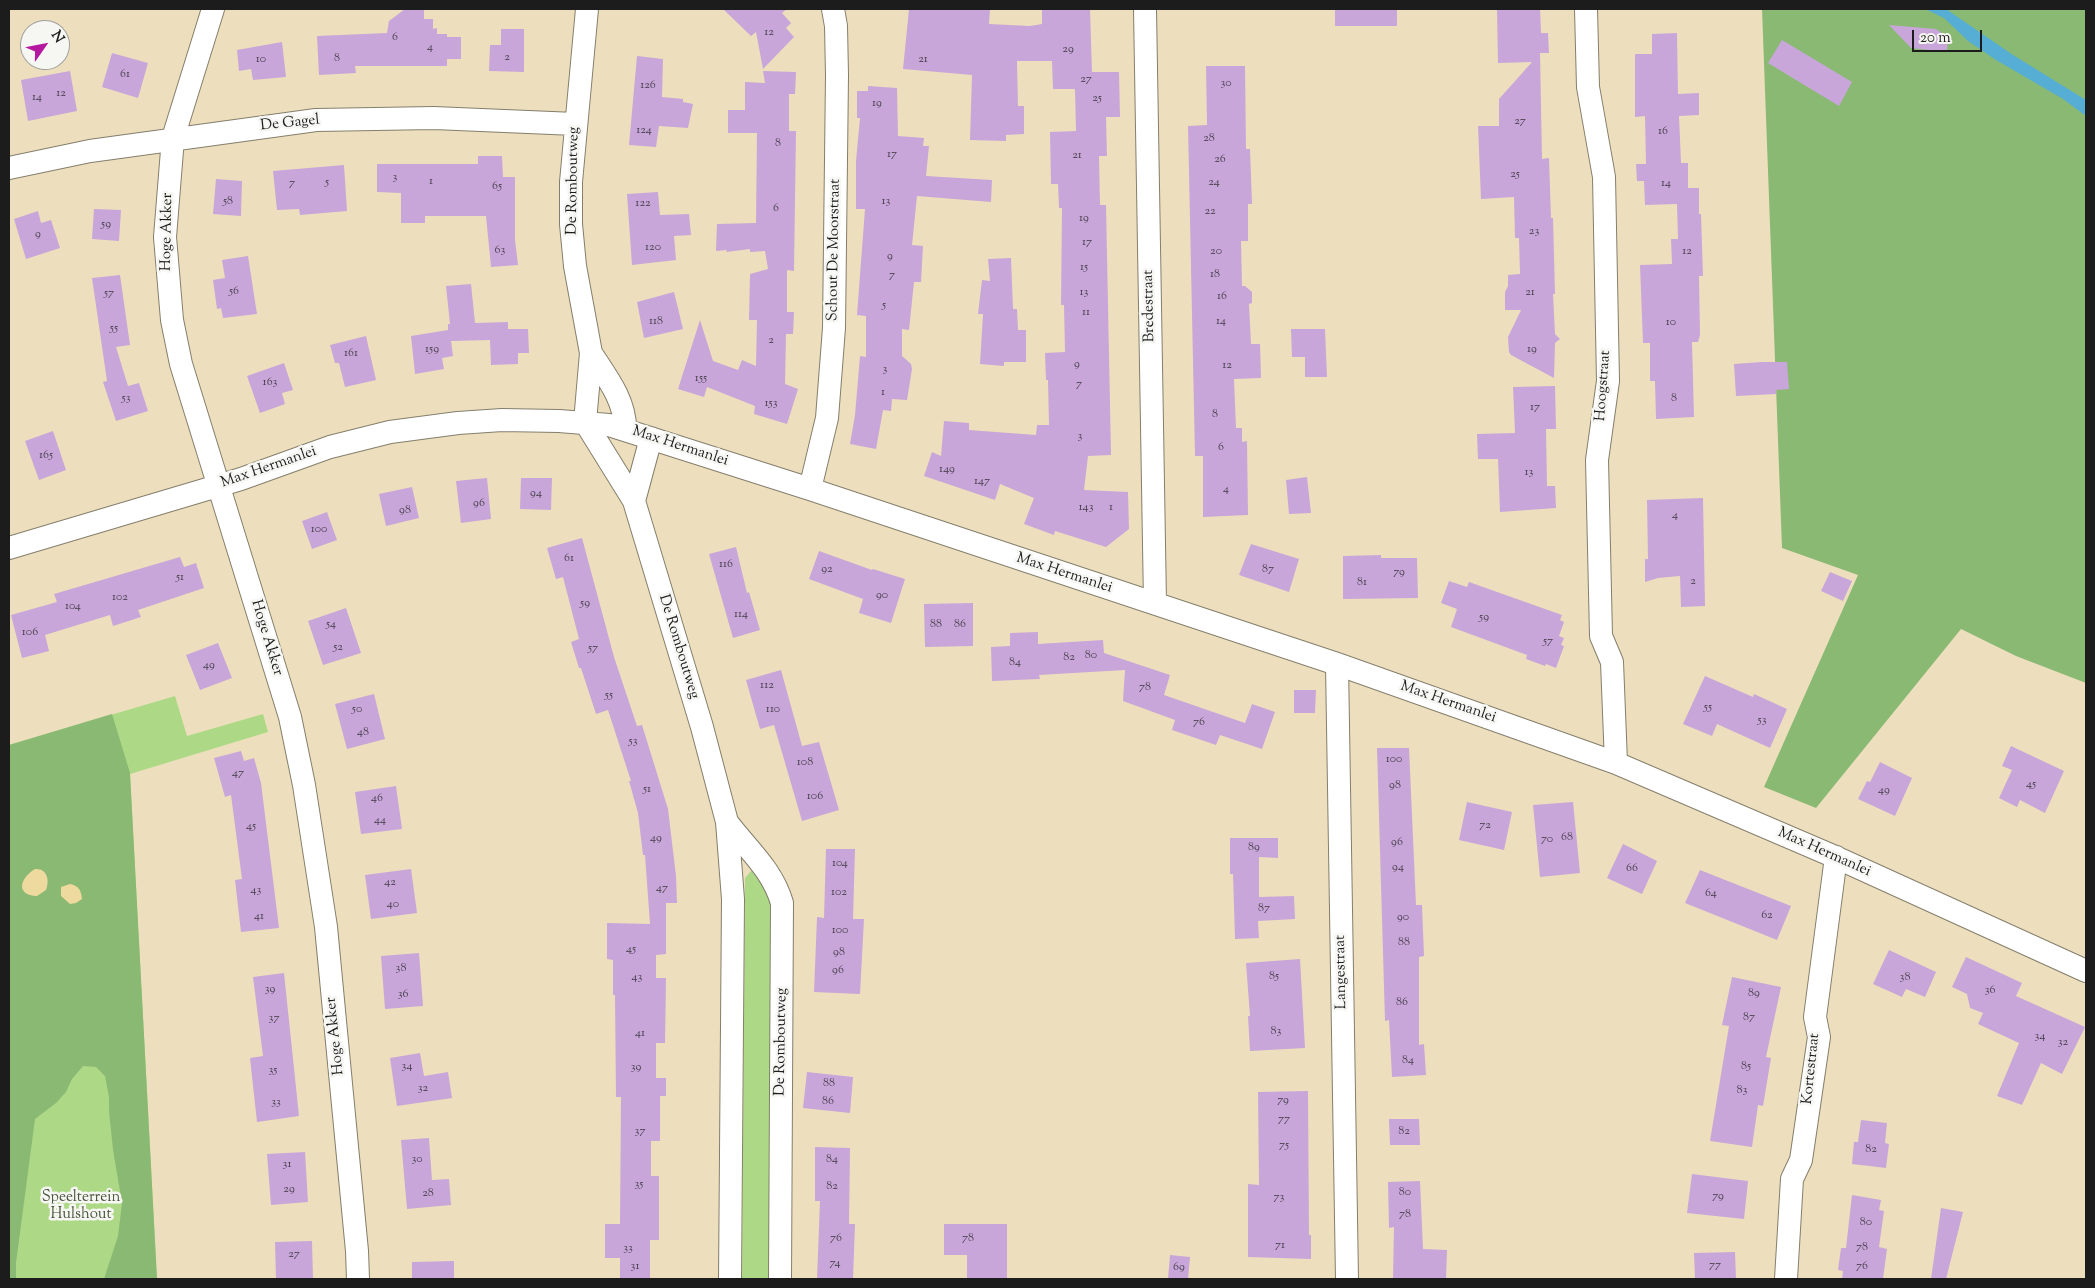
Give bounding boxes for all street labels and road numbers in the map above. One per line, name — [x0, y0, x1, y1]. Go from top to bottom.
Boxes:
street label: De Gagel — [260, 112, 320, 136]
street label: De Romboutweg — [564, 127, 584, 235]
street label: Schout De Moorstraat — [825, 179, 845, 321]
street label: Hoge Akker — [158, 193, 178, 271]
street label: Bredestraat — [1140, 269, 1160, 343]
street label: Hoogstraat — [1593, 350, 1615, 422]
street label: Max Hermanlei — [630, 423, 730, 471]
street label: Max Hermanlei — [219, 443, 319, 493]
street label: Max Hermanlei — [1014, 550, 1114, 598]
street label: De Romboutweg — [654, 593, 702, 701]
street label: Hoge Akker — [246, 598, 286, 678]
street label: Max Hermanlei — [1398, 678, 1498, 728]
street label: Max Hermanlei — [1775, 824, 1873, 882]
street label: Langestraat — [1332, 935, 1352, 1009]
street label: De Romboutweg — [772, 988, 792, 1096]
street label: Hoge Akker — [323, 996, 349, 1076]
street label: Kortestraat — [1799, 1032, 1825, 1106]

